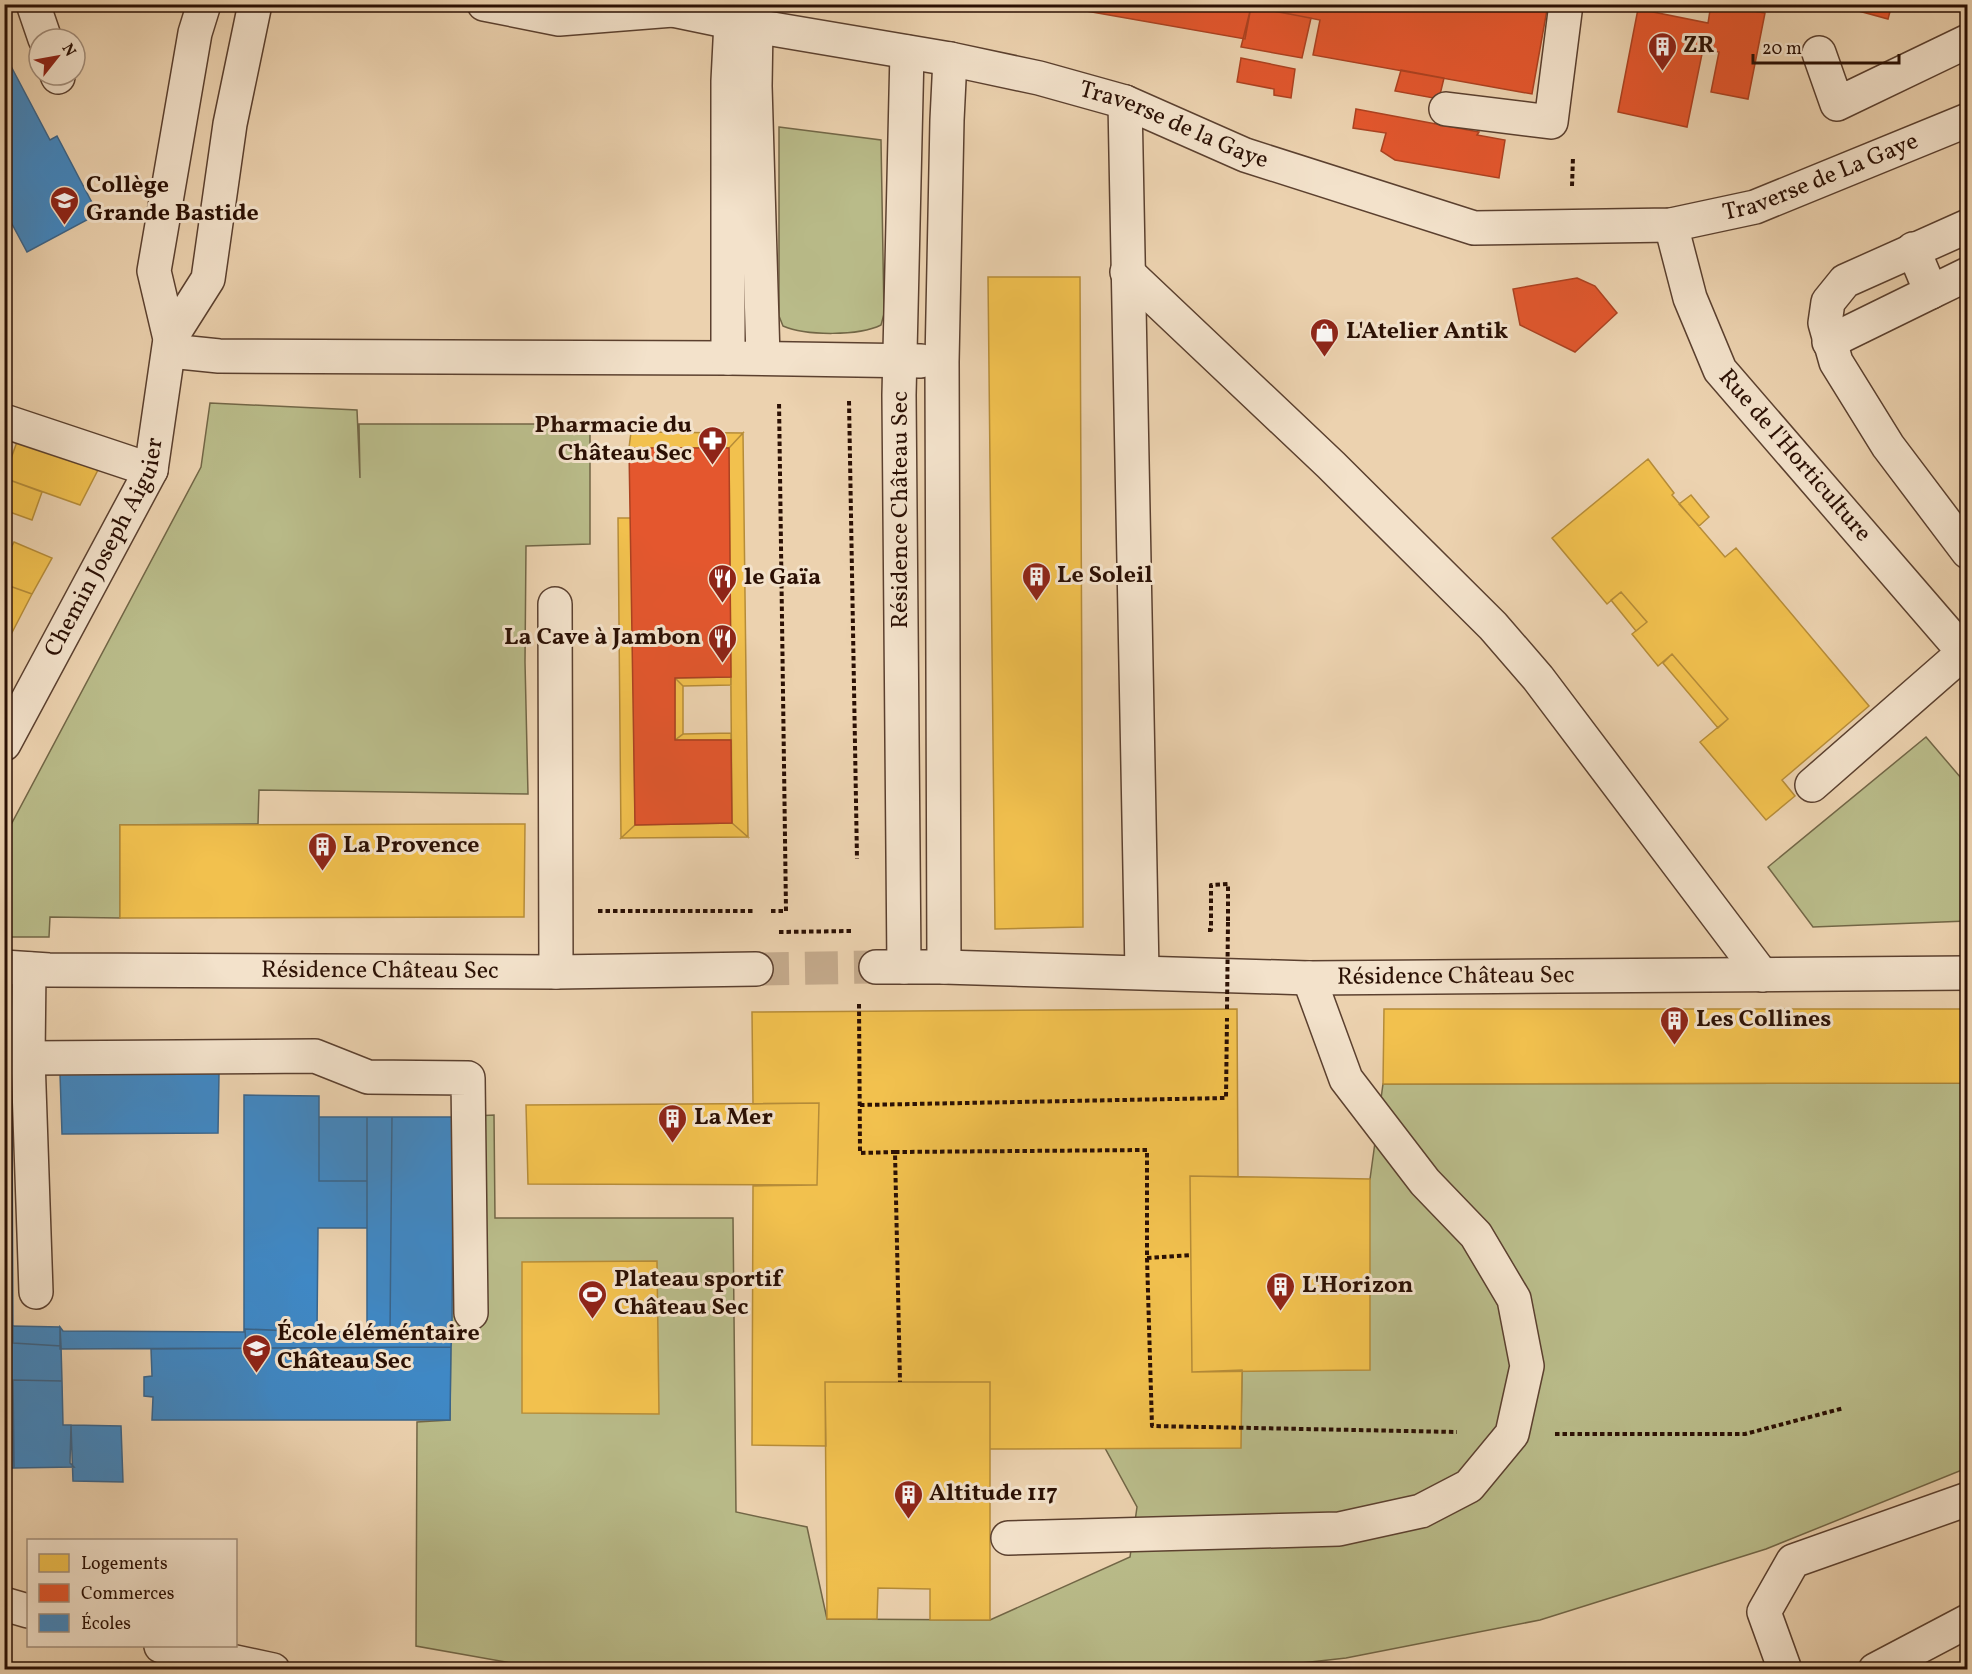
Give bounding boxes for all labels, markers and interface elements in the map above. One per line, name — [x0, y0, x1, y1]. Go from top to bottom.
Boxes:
north arrow — [27, 27, 87, 87]
scale bar — [1753, 27, 1898, 65]
place label: ZR — [1683, 29, 1715, 63]
building icon: ZR — [1646, 30, 1678, 72]
text: 20 m — [1762, 37, 1802, 62]
text: N — [56, 40, 81, 61]
street label: Traverse de la Gaye — [1075, 73, 1272, 178]
street label: Traverse de La Gaye — [1720, 125, 1924, 230]
place label: Collège Grande Bastide — [86, 169, 259, 231]
school or university icon: Collège Grande Bastide — [49, 184, 81, 226]
place label: L'Atelier Antik — [1346, 315, 1509, 349]
shop icon: L'Atelier Antik — [1309, 316, 1341, 358]
street label: Rue de l'Horticulture — [1710, 362, 1879, 550]
street label: Résidence Château Sec — [884, 391, 918, 629]
place label: Pharmacie du Château Sec — [535, 409, 692, 471]
pharmacy icon: Pharmacie du Château Sec — [697, 424, 729, 466]
street label: Chemin Joseph Aiguier — [37, 436, 172, 663]
place label: Le Soleil — [1057, 559, 1153, 593]
building icon: Le Soleil — [1020, 560, 1052, 602]
place label: le Gaïa — [744, 561, 821, 595]
restaurant icon: le Gaïa — [707, 562, 739, 604]
place label: La Cave à Jambon — [504, 621, 701, 655]
restaurant icon: La Cave à Jambon — [706, 622, 738, 664]
place label: La Provence — [343, 829, 480, 863]
building icon: La Provence — [306, 830, 338, 872]
street label: Résidence Château Sec — [261, 954, 499, 989]
street label: Résidence Château Sec — [1337, 959, 1575, 995]
place label: Les Collines — [1696, 1003, 1831, 1037]
building icon: Les Collines — [1659, 1004, 1691, 1046]
place label: La Mer — [694, 1101, 773, 1135]
building icon: La Mer — [657, 1102, 689, 1144]
place label: Plateau sportif Château Sec — [614, 1263, 784, 1325]
place label: L'Horizon — [1302, 1269, 1414, 1303]
building icon: L'Horizon — [1265, 1270, 1297, 1312]
sports icon: Plateau sportif Château Sec — [577, 1278, 609, 1320]
place label: École éléméntaire Château Sec — [277, 1317, 480, 1379]
school or university icon: École éléméntaire Château Sec — [240, 1332, 272, 1374]
place label: Altitude 117 — [929, 1477, 1058, 1511]
building icon: Altitude 117 — [892, 1478, 924, 1520]
legend — [27, 1539, 237, 1647]
text: Logements — [81, 1552, 168, 1577]
text: Commerces — [81, 1582, 175, 1607]
text: Écoles — [81, 1612, 131, 1637]

